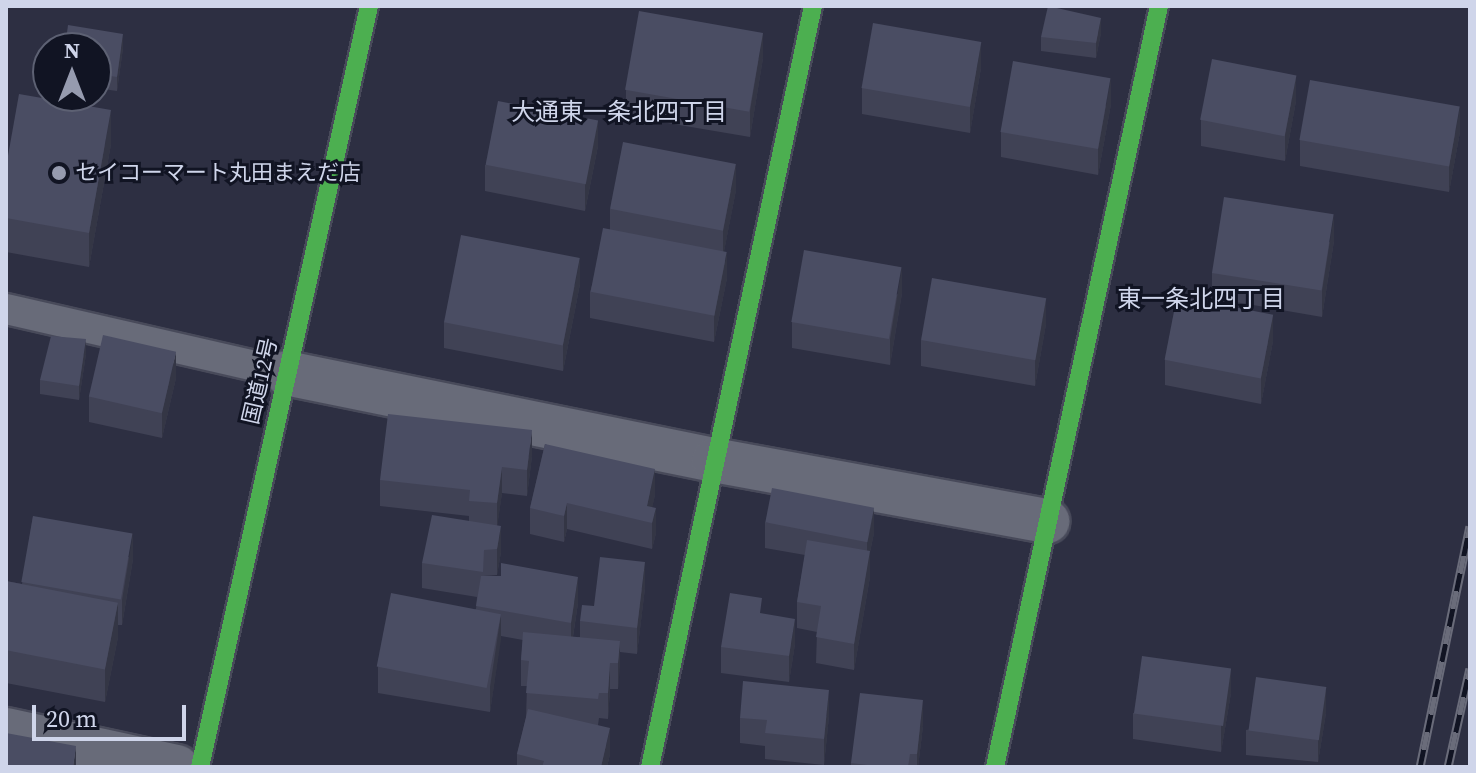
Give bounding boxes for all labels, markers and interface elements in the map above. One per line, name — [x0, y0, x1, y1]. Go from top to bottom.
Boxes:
north arrow — [32, 32, 112, 112]
text: N — [64, 35, 80, 65]
district label: 大通東一条北四丁目 — [511, 98, 727, 126]
place label: セイコーマート丸田まえだ店 — [75, 160, 361, 186]
marker: セイコーマート丸田まえだ店 — [50, 164, 68, 182]
district label: 東一条北四丁目 — [1117, 285, 1285, 313]
street label: 国道12号 — [237, 335, 283, 427]
scale bar — [36, 689, 190, 739]
text: 20 m — [46, 702, 97, 735]

